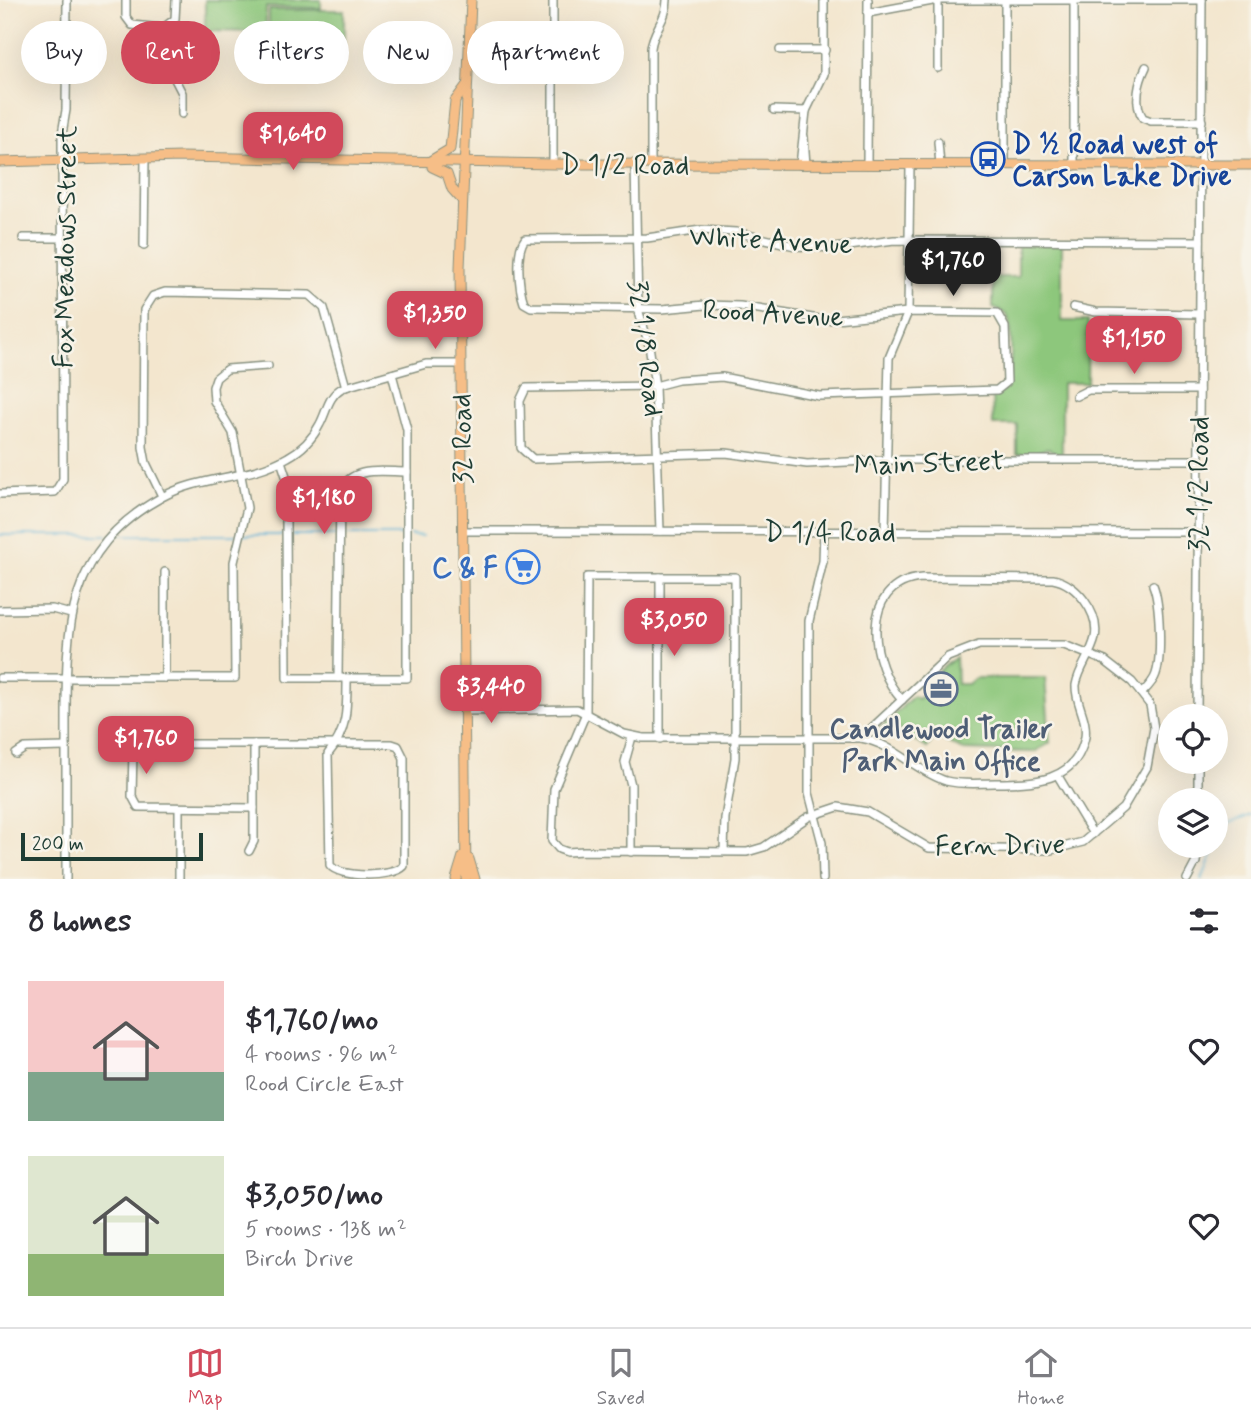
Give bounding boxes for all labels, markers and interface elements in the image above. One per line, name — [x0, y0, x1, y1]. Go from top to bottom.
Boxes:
chip: Buy — [21, 21, 107, 84]
chip: Rent — [121, 21, 220, 84]
chip: Filters — [234, 21, 349, 84]
chip: New — [363, 21, 453, 84]
chip: Apartment — [467, 21, 624, 84]
pin: $1,640 — [236, 113, 350, 172]
text: $1,640 — [259, 120, 327, 150]
street label: Fox Meadows Street — [46, 125, 87, 369]
place label: D ½ Road west of Carson Lake Drive — [1012, 127, 1231, 196]
bus stop icon: D ½ Road west of Carson Lake Drive — [969, 140, 1007, 178]
street label: D 1/2 Road — [561, 148, 689, 185]
street label: White Avenue — [688, 219, 854, 264]
pin: $1,760 — [896, 238, 1010, 298]
text: $1,760 — [921, 246, 985, 276]
street label: 32 1/8 Road — [618, 278, 671, 419]
pin: $1,350 — [378, 292, 492, 351]
street label: Rood Avenue — [701, 292, 844, 337]
text: $1,350 — [403, 299, 467, 329]
pin: $1,150 — [1077, 316, 1191, 376]
text: $1,150 — [1102, 324, 1166, 354]
street label: 32 Road — [444, 393, 483, 485]
street label: 32 1/2 Road — [1182, 416, 1219, 552]
street label: Main Street — [853, 443, 1005, 486]
pin: $1,180 — [267, 476, 381, 536]
text: $1,180 — [292, 484, 356, 514]
street label: D 1/4 Road — [764, 515, 896, 552]
supermarket icon: C & F — [504, 548, 542, 586]
place label: C & F — [432, 551, 498, 588]
pin: $3,050 — [617, 598, 731, 658]
text: $3,050 — [640, 606, 708, 636]
pin: $3,440 — [434, 666, 548, 725]
office icon: Candlewood Trailer Park Main Office — [922, 670, 960, 708]
text: $3,440 — [456, 673, 526, 703]
map controls — [1158, 704, 1228, 858]
button: locate — [1158, 704, 1228, 774]
place label: Candlewood Trailer Park Main Office — [829, 712, 1053, 781]
pin: $1,760 — [89, 716, 203, 776]
text: $1,760 — [114, 724, 178, 754]
button: layers — [1158, 788, 1228, 858]
street label: Fern Drive — [935, 827, 1065, 866]
scale bar — [21, 830, 203, 862]
text: 200 m — [32, 832, 84, 857]
text: 8 homes — [28, 902, 131, 941]
icon: filters — [1185, 902, 1223, 940]
text: $1,760/mo — [245, 1001, 378, 1040]
icon: home — [84, 1009, 168, 1093]
icon: heart — [1185, 1032, 1223, 1070]
text: 4 rooms · 96 m² — [245, 1040, 398, 1070]
text: Rood Circle East — [245, 1070, 404, 1100]
text: $3,050/mo — [245, 1176, 383, 1215]
icon: home — [84, 1184, 168, 1268]
icon: heart — [1185, 1207, 1223, 1245]
text: 5 rooms · 138 m² — [245, 1215, 407, 1245]
text: Birch Drive — [245, 1245, 354, 1275]
tab: Map — [186, 1344, 224, 1411]
tab: Saved — [597, 1344, 645, 1411]
tab: Home — [1017, 1344, 1065, 1411]

